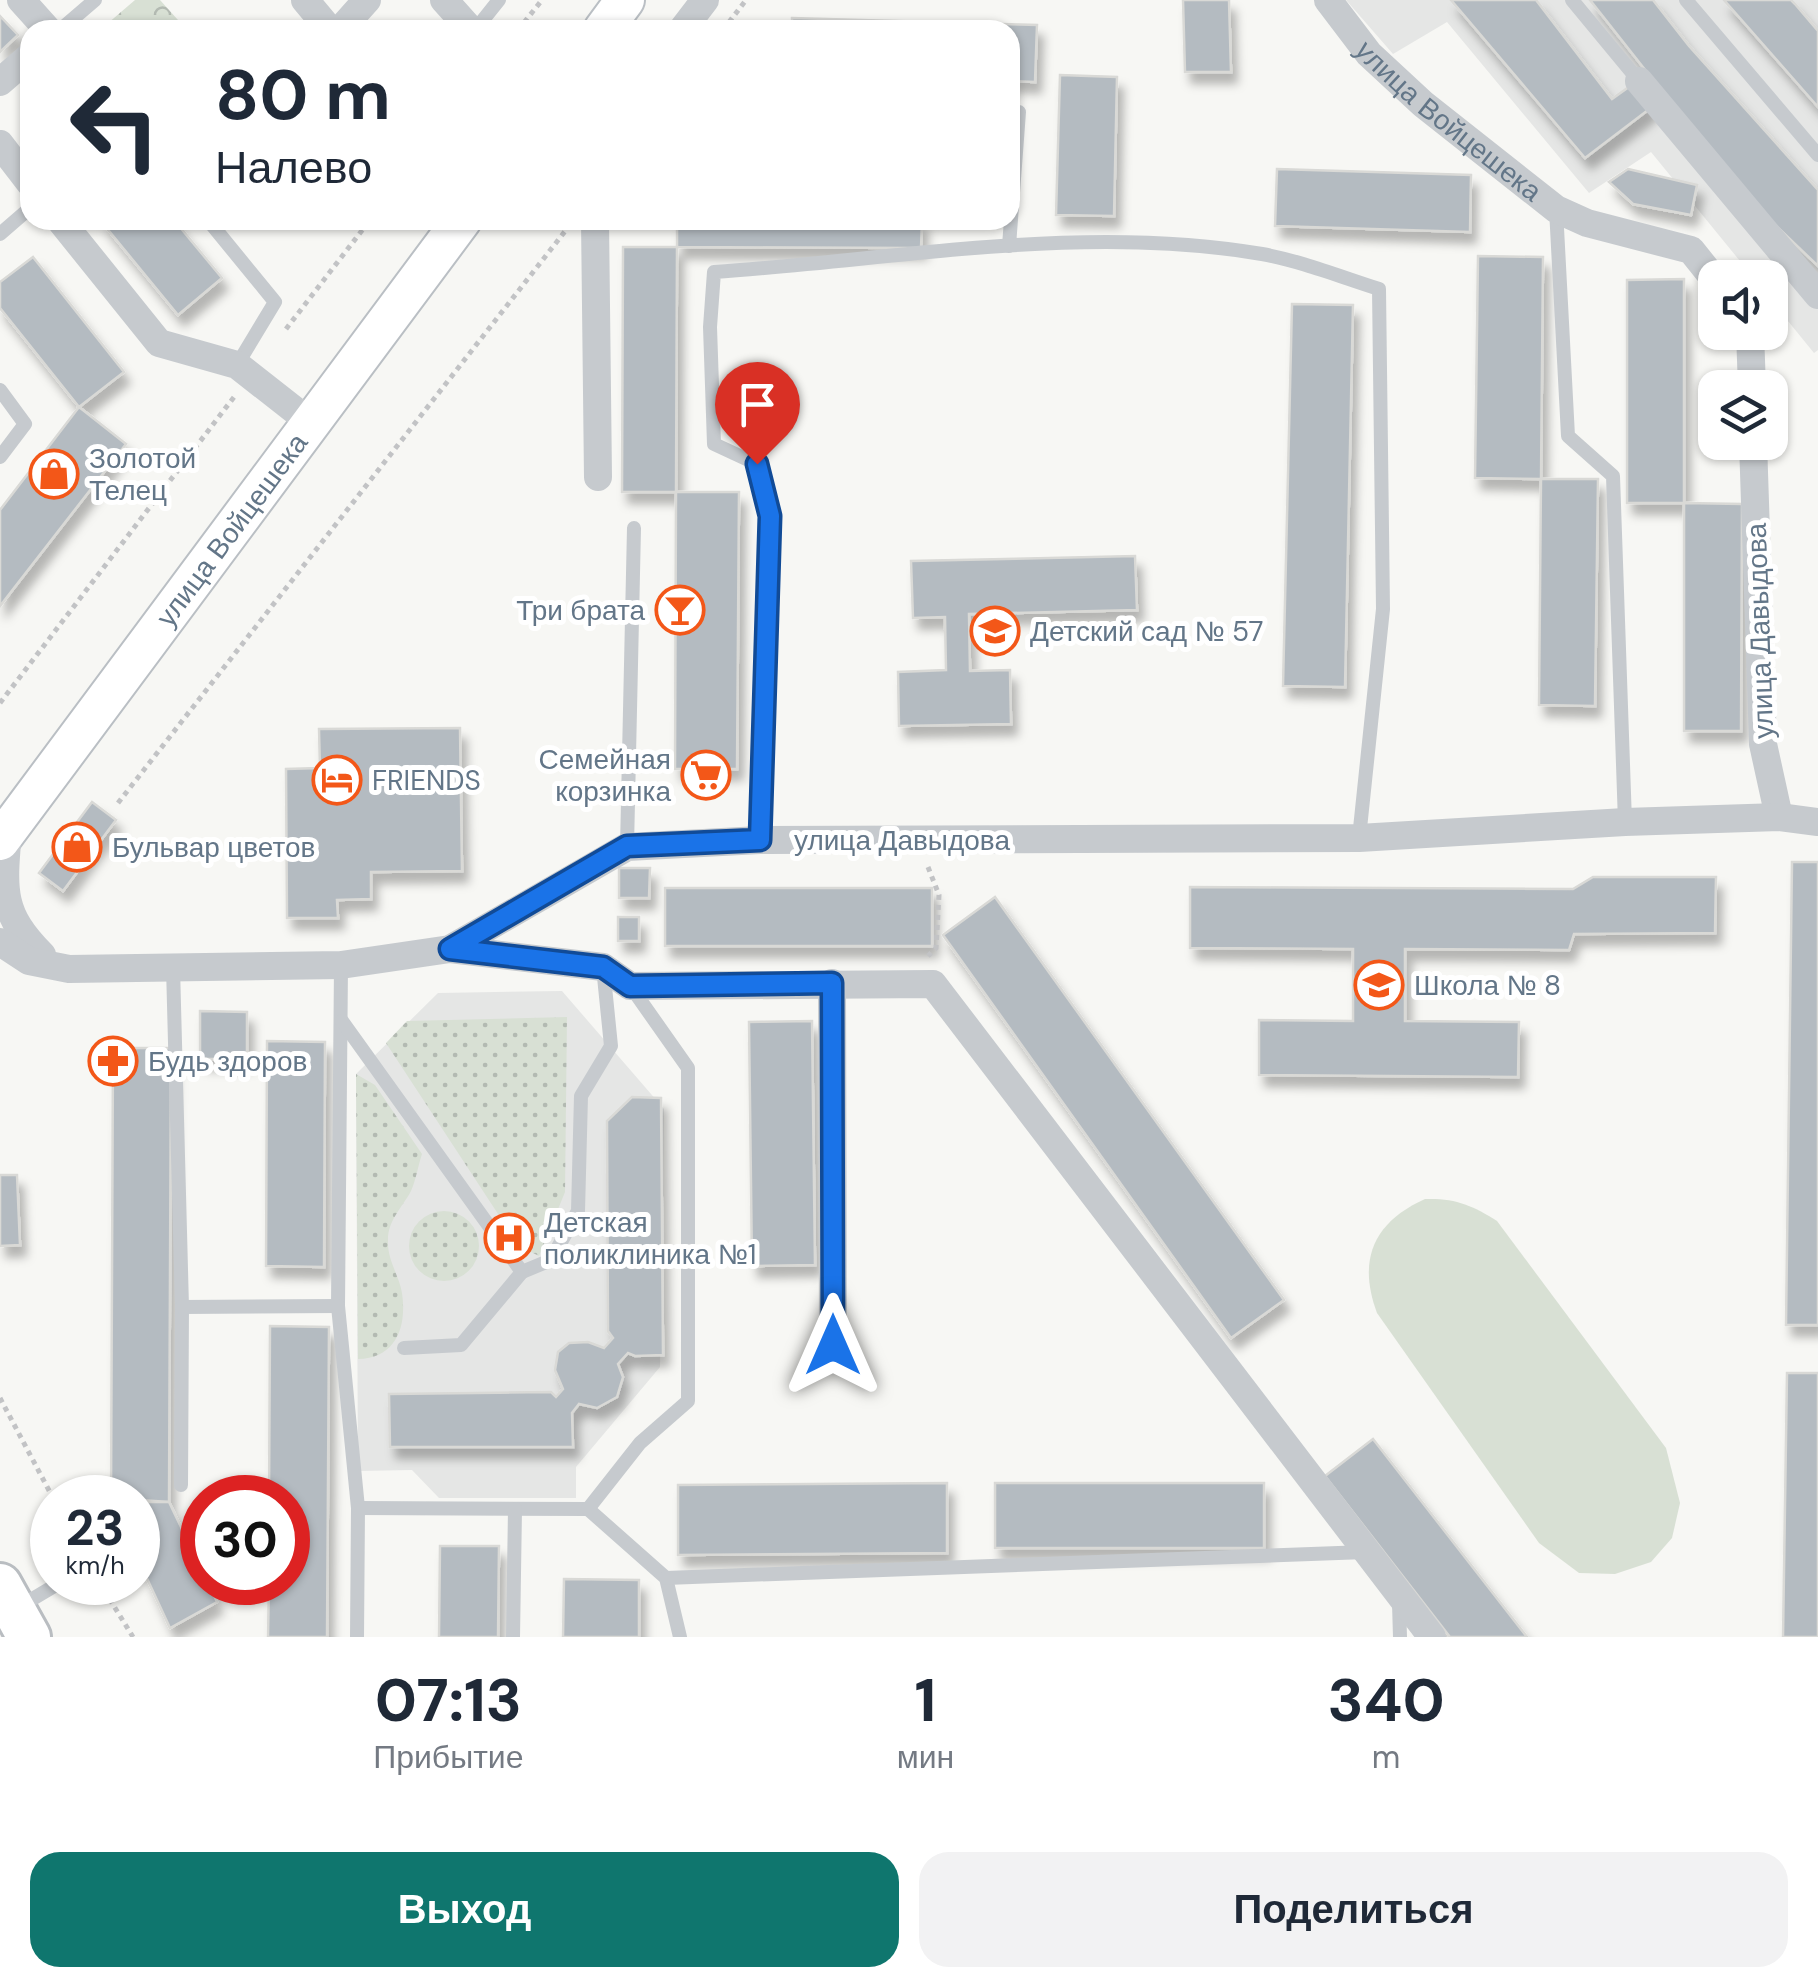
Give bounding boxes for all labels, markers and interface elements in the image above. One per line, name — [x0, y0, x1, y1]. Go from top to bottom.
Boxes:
street label: улица Войцешека — [1347, 33, 1550, 210]
text: 80 m — [215, 50, 391, 141]
icon: left — [50, 60, 180, 190]
text: Налево — [215, 138, 372, 197]
map controls — [1698, 260, 1788, 460]
button: sound — [1698, 260, 1788, 350]
pin — [715, 362, 800, 465]
button: layers — [1698, 370, 1788, 460]
icon: arrive — [730, 377, 785, 432]
street label: улица Войцешека — [147, 425, 316, 634]
place label: Золотой Телец — [89, 440, 196, 509]
shop icon: Золотой Телец — [28, 448, 80, 500]
street label: улица Давыдова — [1738, 522, 1782, 740]
bar icon: Три брата — [654, 584, 706, 636]
place label: Три брата — [516, 592, 645, 629]
school or university icon: Детский сад № 57 — [969, 605, 1021, 657]
place label: Детский сад № 57 — [1030, 613, 1264, 650]
place label: Семейная корзинка — [539, 741, 671, 810]
supermarket icon: Семейная корзинка — [680, 749, 732, 801]
hotel icon: FRIENDS — [311, 754, 363, 806]
place label: FRIENDS — [372, 762, 481, 799]
shop icon: Бульвар цветов — [51, 821, 103, 873]
street label: улица Давыдова — [794, 822, 1010, 859]
place label: Бульвар цветов — [112, 829, 315, 866]
school or university icon: Школа № 8 — [1353, 959, 1405, 1011]
place label: Школа № 8 — [1414, 967, 1561, 1004]
pharmacy icon: Будь здоров — [87, 1035, 139, 1087]
place label: Будь здоров — [148, 1043, 307, 1080]
place label: Детская поликлиника №1 — [544, 1204, 756, 1273]
hospital icon: Детская поликлиника №1 — [483, 1212, 535, 1264]
position arrow — [781, 1293, 885, 1397]
speed limit sign: 30 — [180, 1475, 310, 1605]
text: 23 — [66, 1495, 125, 1561]
text: km/h — [65, 1549, 125, 1582]
text: 07:13 — [375, 1661, 522, 1740]
text: 1 — [915, 1661, 936, 1740]
text: 340 — [1327, 1661, 1445, 1740]
text: Прибытие — [373, 1736, 524, 1778]
text: мин — [897, 1736, 954, 1778]
text: m — [1372, 1736, 1400, 1778]
button: Выход — [30, 1852, 899, 1967]
button: Поделиться — [919, 1852, 1788, 1967]

